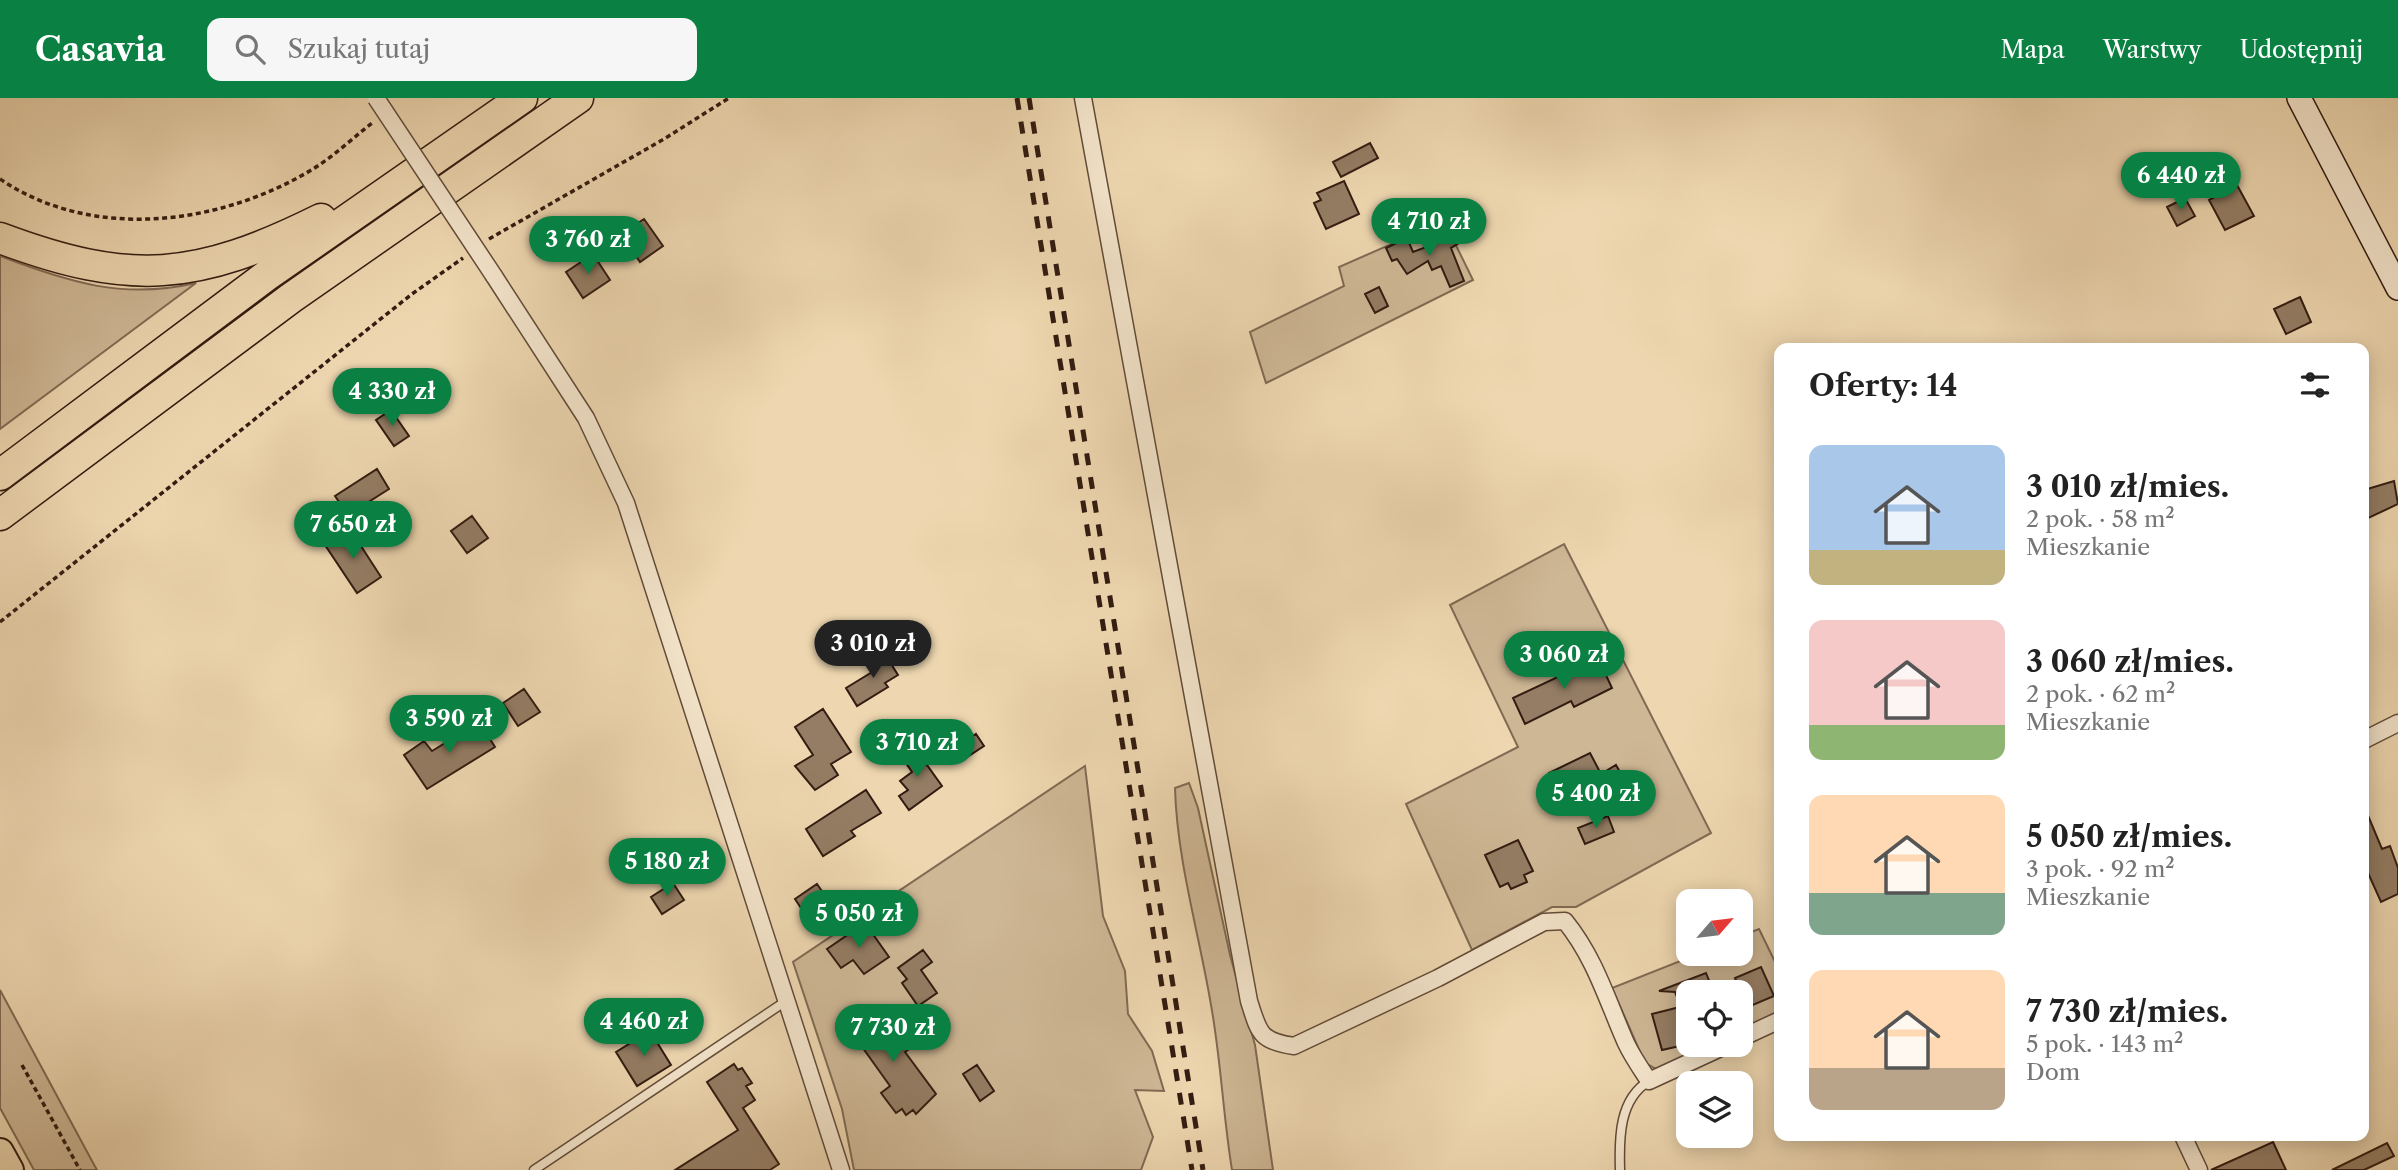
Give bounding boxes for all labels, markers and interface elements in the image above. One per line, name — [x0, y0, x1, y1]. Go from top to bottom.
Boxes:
search box — [207, 18, 697, 81]
text: Casavia — [35, 29, 165, 70]
icon: search — [231, 30, 269, 68]
text: Szukaj tutaj — [287, 33, 430, 65]
text: Mapa — [2001, 35, 2065, 64]
text: Warstwy — [2103, 35, 2202, 64]
text: Udostępnij — [2240, 35, 2363, 64]
pin: 6 440 zł — [2109, 152, 2253, 212]
text: 6 440 zł — [2137, 161, 2225, 189]
pin: 4 710 zł — [1357, 198, 1501, 258]
text: 4 710 zł — [1387, 207, 1471, 235]
pin: 3 760 zł — [516, 216, 660, 276]
text: 3 760 zł — [545, 225, 631, 253]
icon: filters — [2296, 366, 2334, 404]
text: Oferty: 14 — [1809, 367, 1957, 404]
pin: 4 330 zł — [320, 368, 464, 428]
text: 4 330 zł — [349, 377, 436, 405]
text: 3 010 zł/mies. — [2026, 468, 2229, 505]
icon: home — [1865, 473, 1949, 557]
pin: 7 650 zł — [281, 502, 425, 561]
text: 2 pok. · 58 m² — [2026, 505, 2175, 533]
text: 7 650 zł — [310, 510, 396, 538]
text: Mieszkanie — [2026, 533, 2150, 561]
pin: 3 010 zł — [801, 620, 945, 680]
text: 3 010 zł — [830, 629, 916, 657]
pin: 3 060 zł — [1492, 632, 1636, 691]
text: 3 060 zł — [1520, 640, 1608, 668]
text: 3 060 zł/mies. — [2026, 643, 2234, 680]
icon: home — [1865, 648, 1949, 732]
text: 2 pok. · 62 m² — [2026, 680, 2175, 708]
pin: 3 590 zł — [377, 696, 521, 755]
text: 3 590 zł — [406, 704, 492, 732]
text: Mieszkanie — [2026, 708, 2150, 736]
pin: 3 710 zł — [845, 720, 989, 779]
text: 3 710 zł — [876, 728, 958, 756]
pin: 5 400 zł — [1524, 770, 1668, 830]
text: 5 400 zł — [1552, 779, 1640, 807]
text: 5 050 zł/mies. — [2026, 818, 2232, 855]
icon: home — [1865, 823, 1949, 907]
pin: 5 180 zł — [595, 838, 739, 898]
text: 5 180 zł — [625, 847, 709, 875]
text: 3 pok. · 92 m² — [2026, 855, 2175, 883]
text: Mieszkanie — [2026, 883, 2150, 911]
north arrow — [1676, 889, 1754, 966]
map controls — [1676, 889, 1753, 1148]
pin: 5 050 zł — [787, 890, 931, 950]
text: 5 050 zł — [815, 899, 903, 927]
button: locate — [1676, 980, 1753, 1057]
text: 7 730 zł/mies. — [2026, 993, 2228, 1030]
pin: 4 460 zł — [572, 998, 716, 1058]
icon: home — [1865, 998, 1949, 1082]
pin: 7 730 zł — [821, 1004, 965, 1064]
text: 4 460 zł — [600, 1007, 688, 1035]
text: 7 730 zł — [851, 1013, 935, 1041]
text: 5 pok. · 143 m² — [2026, 1030, 2184, 1058]
text: Dom — [2026, 1058, 2080, 1086]
button: layers — [1676, 1071, 1753, 1148]

